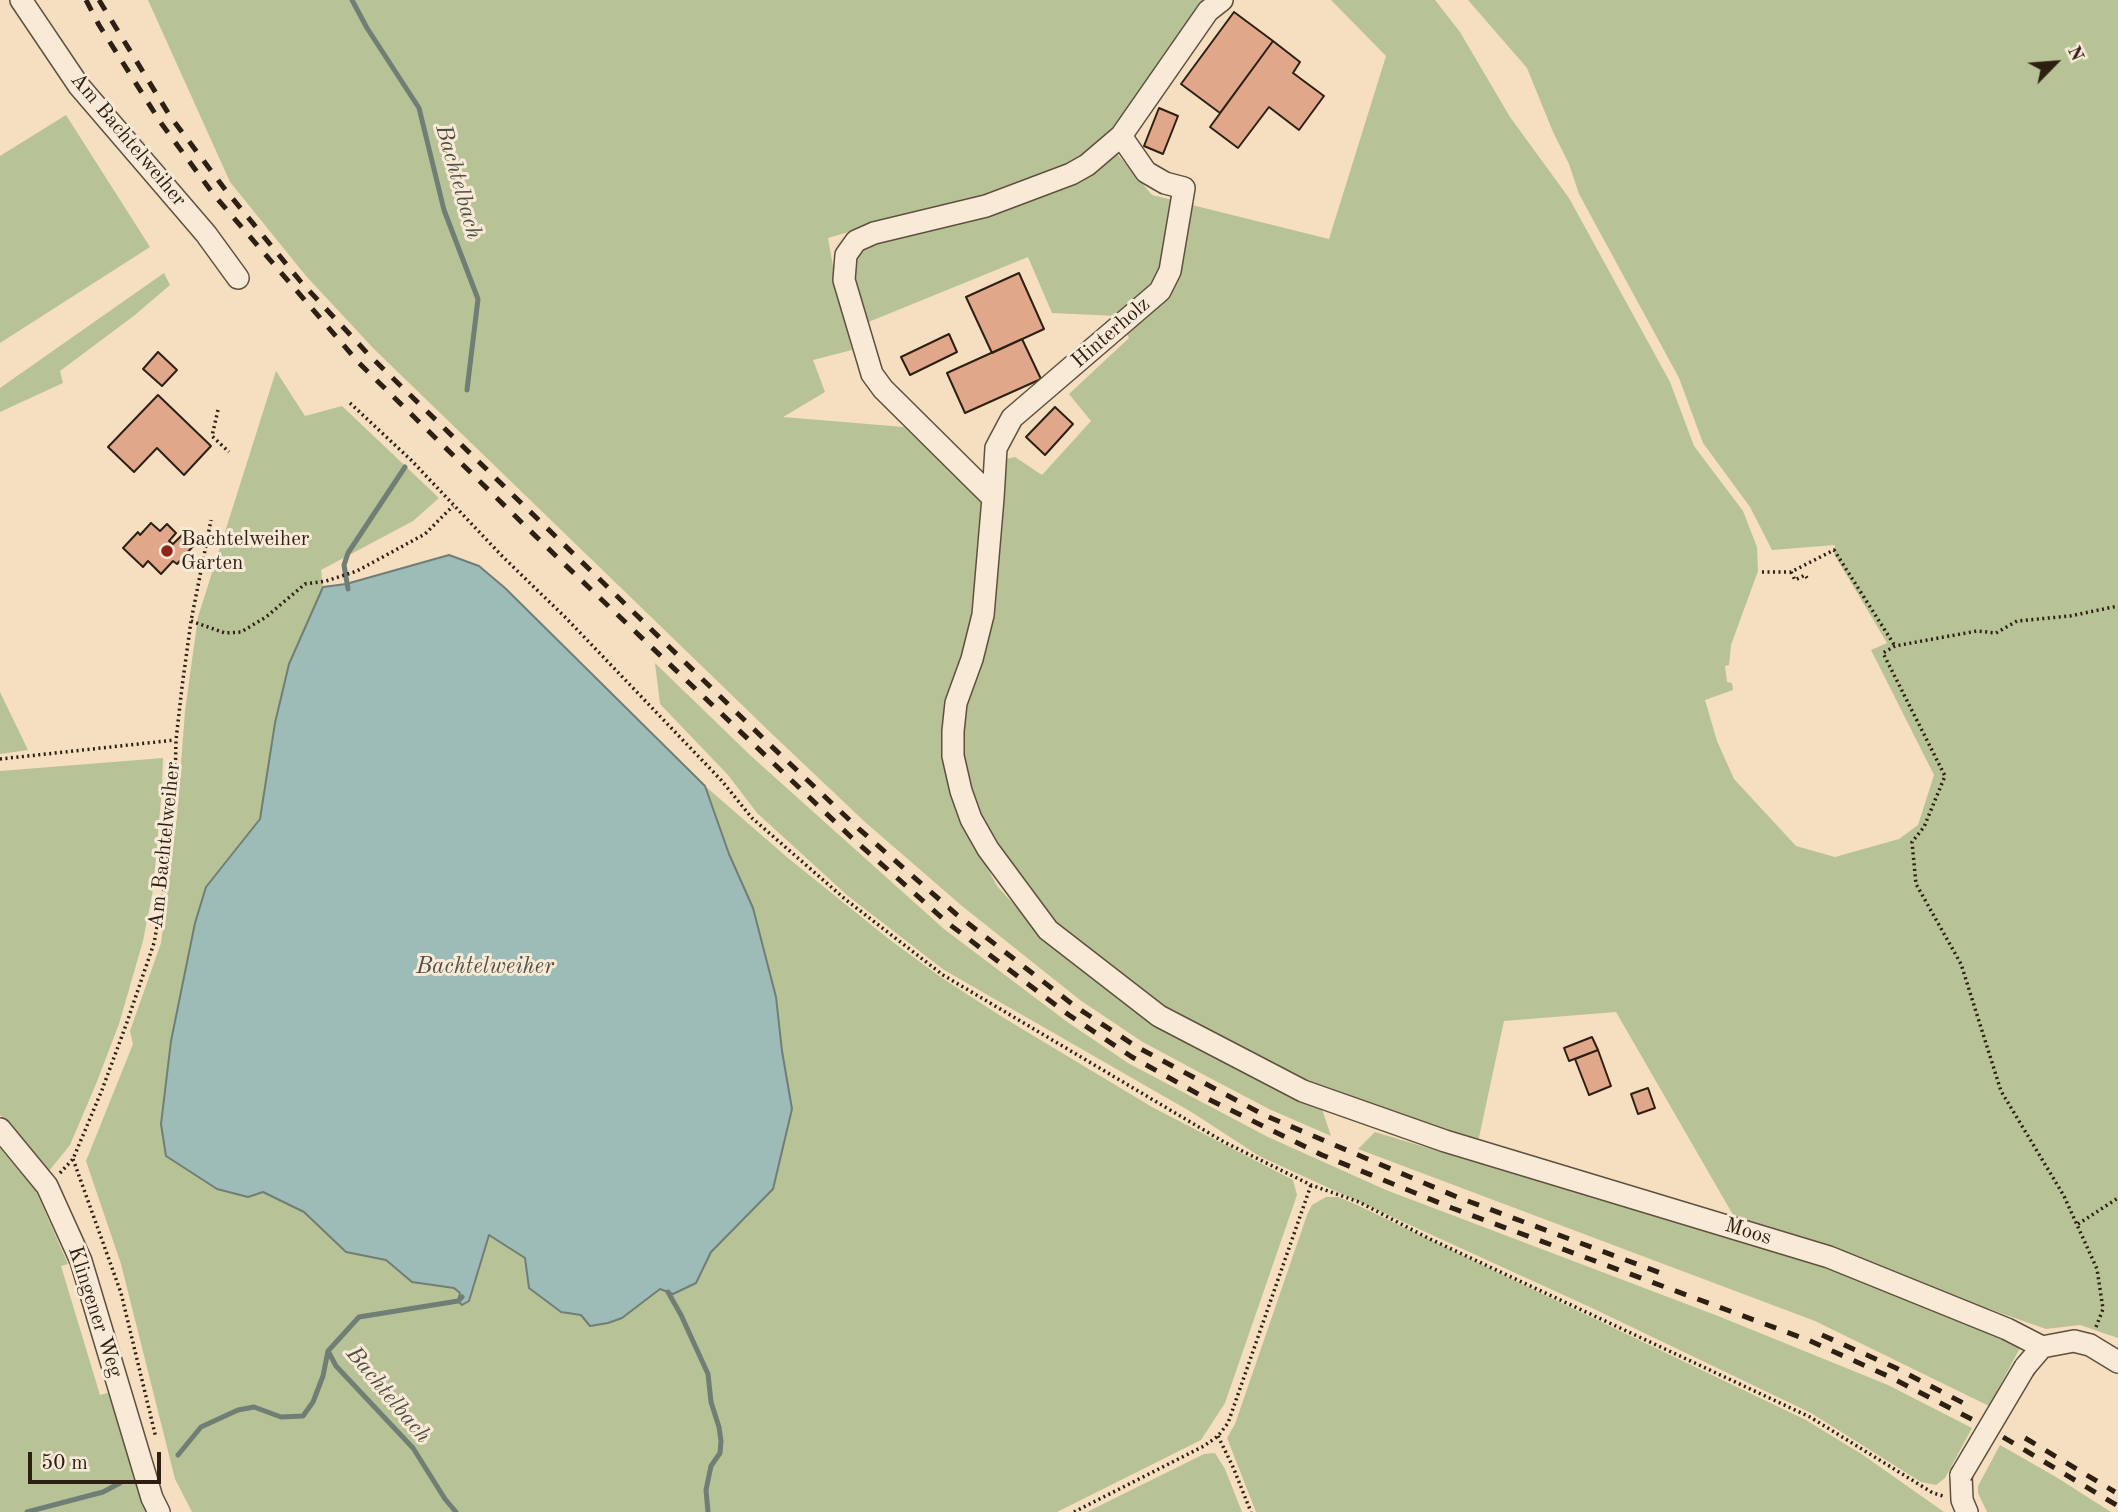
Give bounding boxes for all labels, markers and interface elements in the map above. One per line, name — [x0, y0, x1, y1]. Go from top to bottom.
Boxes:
north arrow — [2020, 28, 2090, 98]
text: N — [2063, 43, 2086, 65]
street label: Am Bachtelweiher — [65, 68, 191, 212]
water label: Bachtelbach — [428, 121, 488, 243]
street label: Hinterholz — [1067, 292, 1155, 374]
place label: Bachtelweiher Garten — [181, 526, 309, 576]
marker: Bachtelweiher Garten — [159, 543, 175, 559]
street label: Am Bachtelweiher — [144, 761, 186, 929]
water label: Bachtelweiher — [416, 953, 554, 981]
street label: Moos — [1722, 1213, 1774, 1251]
street label: Klingener Weg — [62, 1243, 128, 1381]
water label: Bachtelbach — [339, 1341, 437, 1449]
scale bar — [32, 1438, 164, 1482]
text: 50 m — [41, 1453, 88, 1474]

